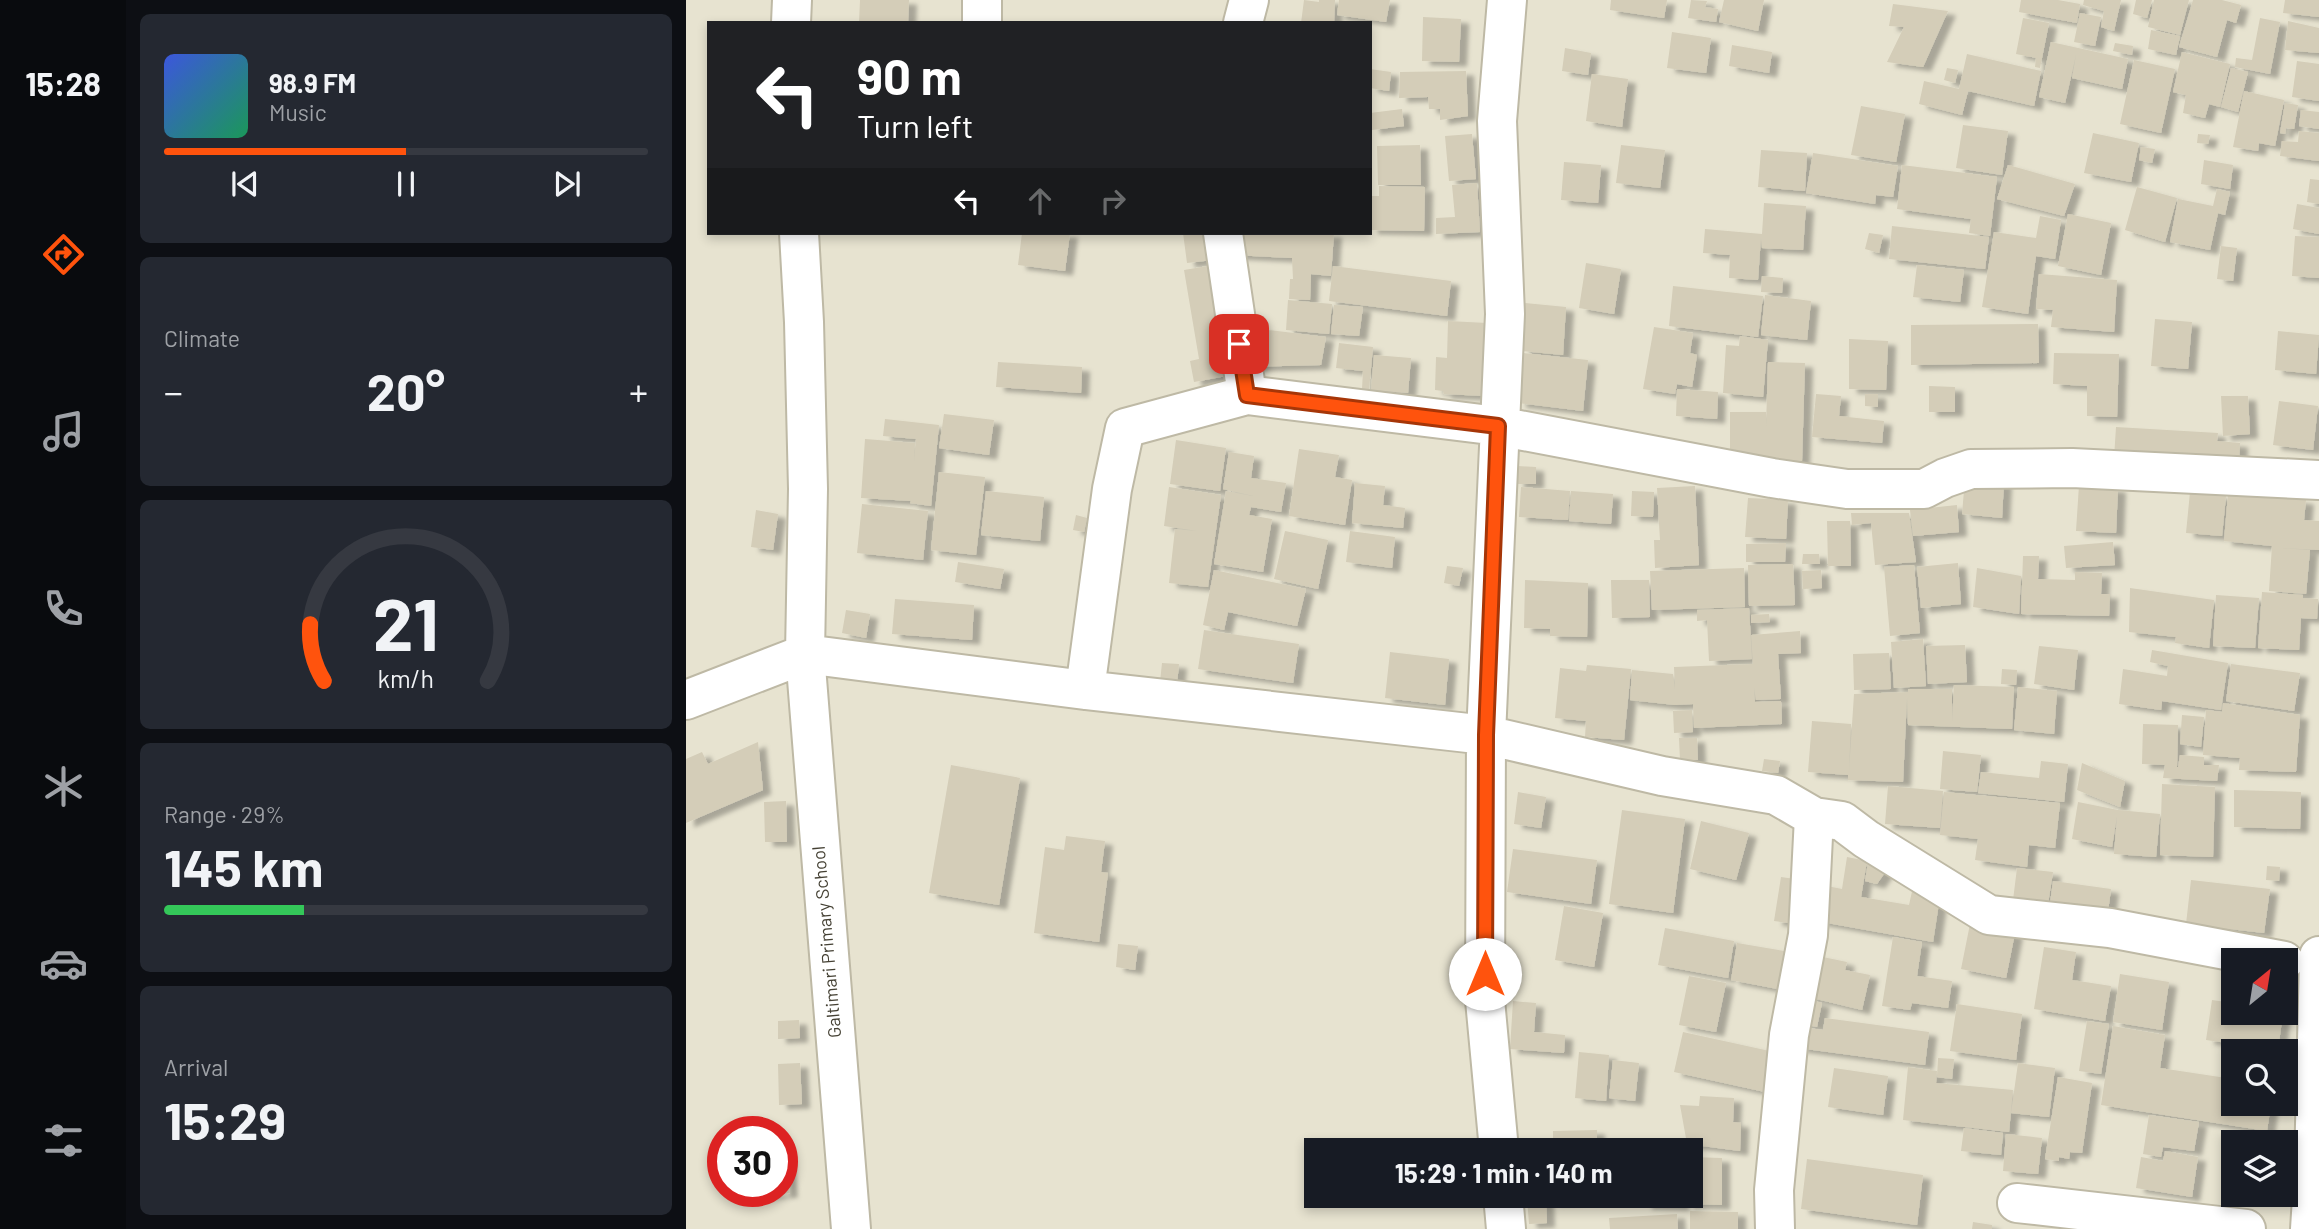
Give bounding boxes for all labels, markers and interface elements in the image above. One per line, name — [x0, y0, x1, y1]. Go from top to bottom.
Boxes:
text: 90 m — [857, 46, 962, 105]
icon: left — [742, 49, 833, 140]
text: 15:28 — [25, 64, 101, 102]
text: 98.9 FM — [269, 67, 356, 98]
text: Music — [269, 98, 327, 126]
text: Turn left — [857, 106, 974, 144]
icon: previous — [226, 165, 264, 203]
icon: pause — [387, 165, 425, 203]
icon: next — [548, 165, 586, 203]
icon: left — [948, 182, 986, 220]
icon: ahead — [1021, 182, 1059, 220]
icon: right — [1094, 182, 1132, 220]
icon: directions — [39, 230, 88, 279]
pin — [1209, 314, 1269, 374]
text: Climate — [164, 324, 240, 352]
icon: arrive — [1220, 325, 1258, 363]
text: 20° — [367, 359, 445, 421]
text: − — [164, 368, 183, 414]
text: + — [629, 368, 648, 414]
icon: music — [39, 407, 88, 456]
text: 21 — [373, 578, 439, 666]
icon: phone — [39, 584, 88, 633]
text: km/h — [378, 662, 434, 692]
icon: climate — [39, 762, 88, 811]
text: Range · 29% — [164, 800, 285, 828]
text: 145 km — [164, 835, 323, 897]
street label: Galtimari Primary School — [807, 845, 845, 1039]
position arrow — [1448, 937, 1522, 1011]
icon: car — [39, 939, 88, 988]
north arrow — [2221, 948, 2298, 1026]
map controls — [2221, 948, 2298, 1207]
button: search — [2221, 1039, 2298, 1116]
text: Arrival — [164, 1053, 228, 1081]
text: 15:29 — [164, 1088, 286, 1150]
icon: filters — [39, 1116, 88, 1165]
speed limit sign: 30 — [707, 1116, 798, 1207]
button: layers — [2221, 1130, 2298, 1207]
text: 15:29 · 1 min · 140 m — [1395, 1157, 1612, 1188]

